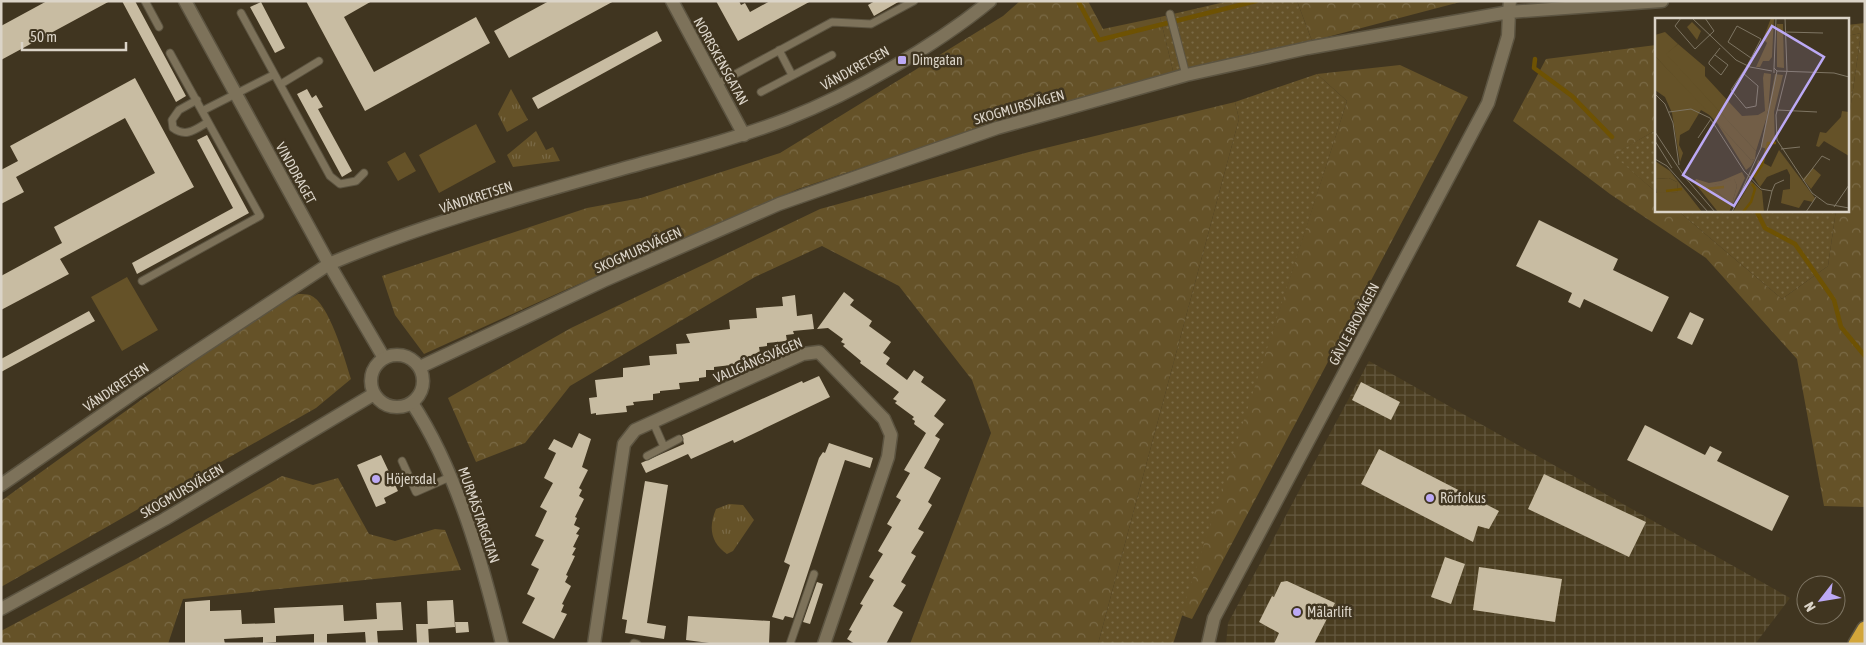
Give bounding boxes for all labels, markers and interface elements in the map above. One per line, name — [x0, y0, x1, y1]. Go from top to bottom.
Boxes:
street label: NORRSKENSGATAN — [690, 14, 752, 108]
inset map — [1655, 18, 1848, 211]
scale bar — [22, 20, 126, 52]
text: 50 m — [30, 28, 57, 45]
street label: VÄNDKRETSEN — [818, 43, 892, 93]
place label: Dimgatan — [912, 52, 963, 68]
marker: Dimgatan — [896, 54, 908, 66]
street label: SKOGMURSVÄGEN — [972, 86, 1066, 128]
street label: VINDDRAGET — [273, 139, 319, 207]
street label: VÄNDKRETSEN — [438, 178, 514, 216]
street label: SKOGMURSVÄGEN — [592, 224, 684, 276]
street label: GÄVLE BROVÄGEN — [1326, 280, 1382, 368]
street label: VALLGÅNGSVÄGEN — [711, 333, 805, 386]
street label: VÄNDKRETSEN — [80, 359, 152, 415]
street label: SKOGMURSVÄGEN — [137, 461, 227, 521]
street label: MURMÄSTARGATAN — [455, 465, 503, 565]
place label: Höjersdal — [386, 471, 437, 487]
marker: Höjersdal — [370, 473, 382, 485]
place label: Rörfokus — [1440, 490, 1486, 506]
marker: Rörfokus — [1424, 492, 1436, 504]
north arrow — [1796, 575, 1846, 625]
text: N — [1801, 599, 1819, 614]
place label: Mälarlift — [1307, 604, 1352, 620]
marker: Mälarlift — [1291, 606, 1303, 618]

